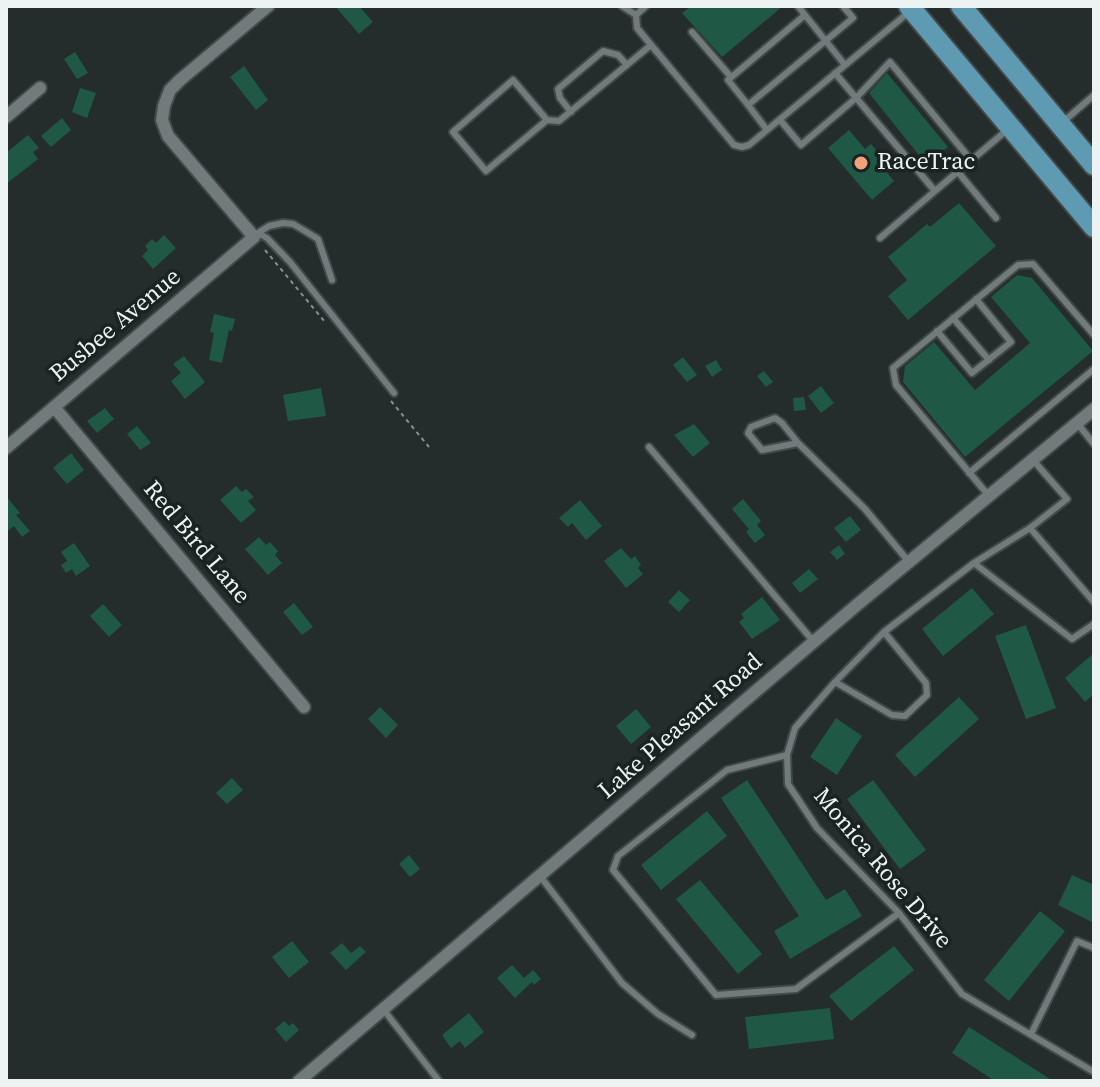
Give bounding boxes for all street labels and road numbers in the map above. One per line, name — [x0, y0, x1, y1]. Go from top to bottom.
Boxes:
street label: Busbee Avenue — [45, 263, 187, 389]
street label: Red Bird Lane — [136, 476, 256, 610]
street label: Lake Pleasant Road — [593, 648, 769, 806]
street label: Monica Rose Drive — [807, 783, 957, 955]

